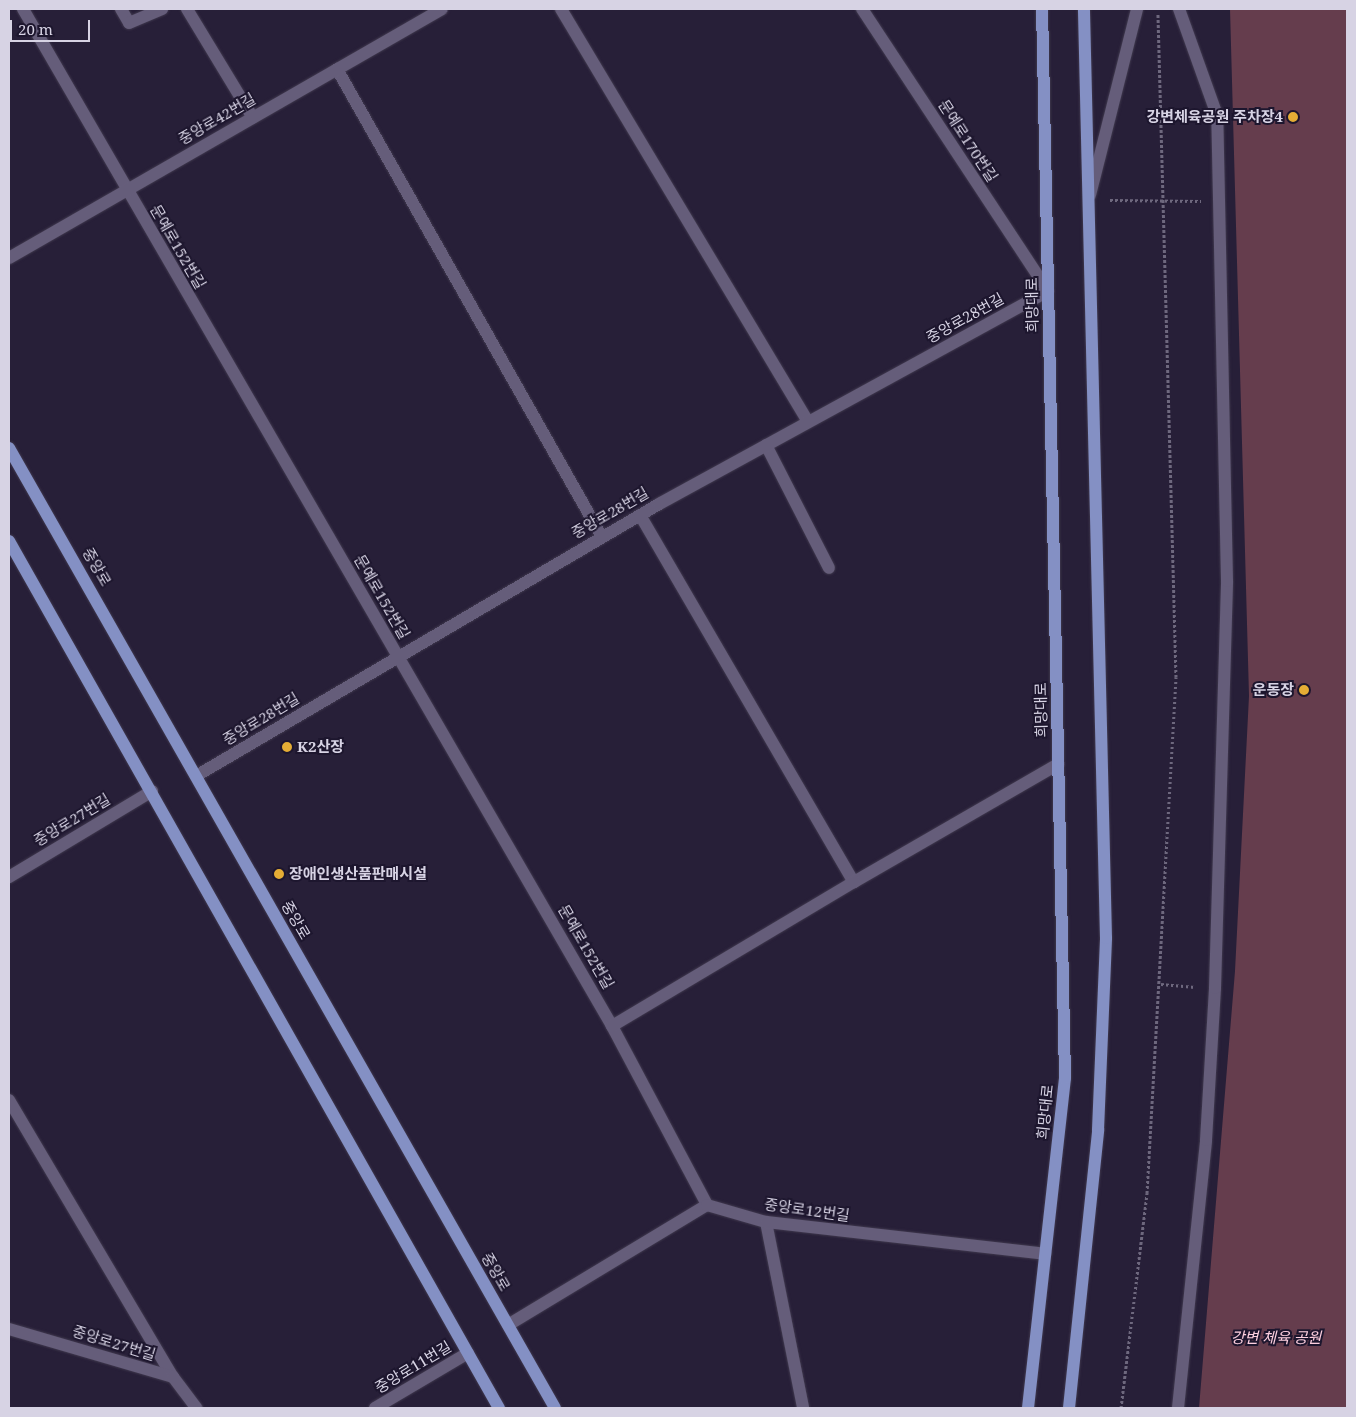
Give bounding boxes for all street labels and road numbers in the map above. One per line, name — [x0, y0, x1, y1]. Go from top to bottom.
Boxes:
street label: 중앙로42번길 — [175, 90, 259, 148]
street label: 문예로170번길 — [935, 97, 1001, 185]
street label: 문예로152번길 — [147, 202, 209, 292]
street label: 희망대로 — [1023, 277, 1041, 333]
street label: 중앙로28번길 — [923, 289, 1007, 347]
street label: 중앙로28번길 — [568, 484, 652, 542]
street label: 중앙로 — [79, 545, 115, 589]
street label: 문예로152번길 — [351, 552, 413, 642]
street label: 희망대로 — [1032, 682, 1050, 738]
street label: 중앙로28번길 — [220, 689, 302, 749]
street label: 중앙로27번길 — [31, 790, 113, 850]
street label: 중앙로 — [278, 898, 314, 942]
street label: 문예로152번길 — [555, 902, 617, 992]
street label: 희망대로 — [1033, 1084, 1057, 1140]
street label: 중앙로12번길 — [763, 1195, 851, 1225]
street label: 중앙로 — [478, 1250, 514, 1294]
street label: 중앙로27번길 — [70, 1322, 158, 1364]
street label: 중앙로11번길 — [372, 1337, 454, 1397]

